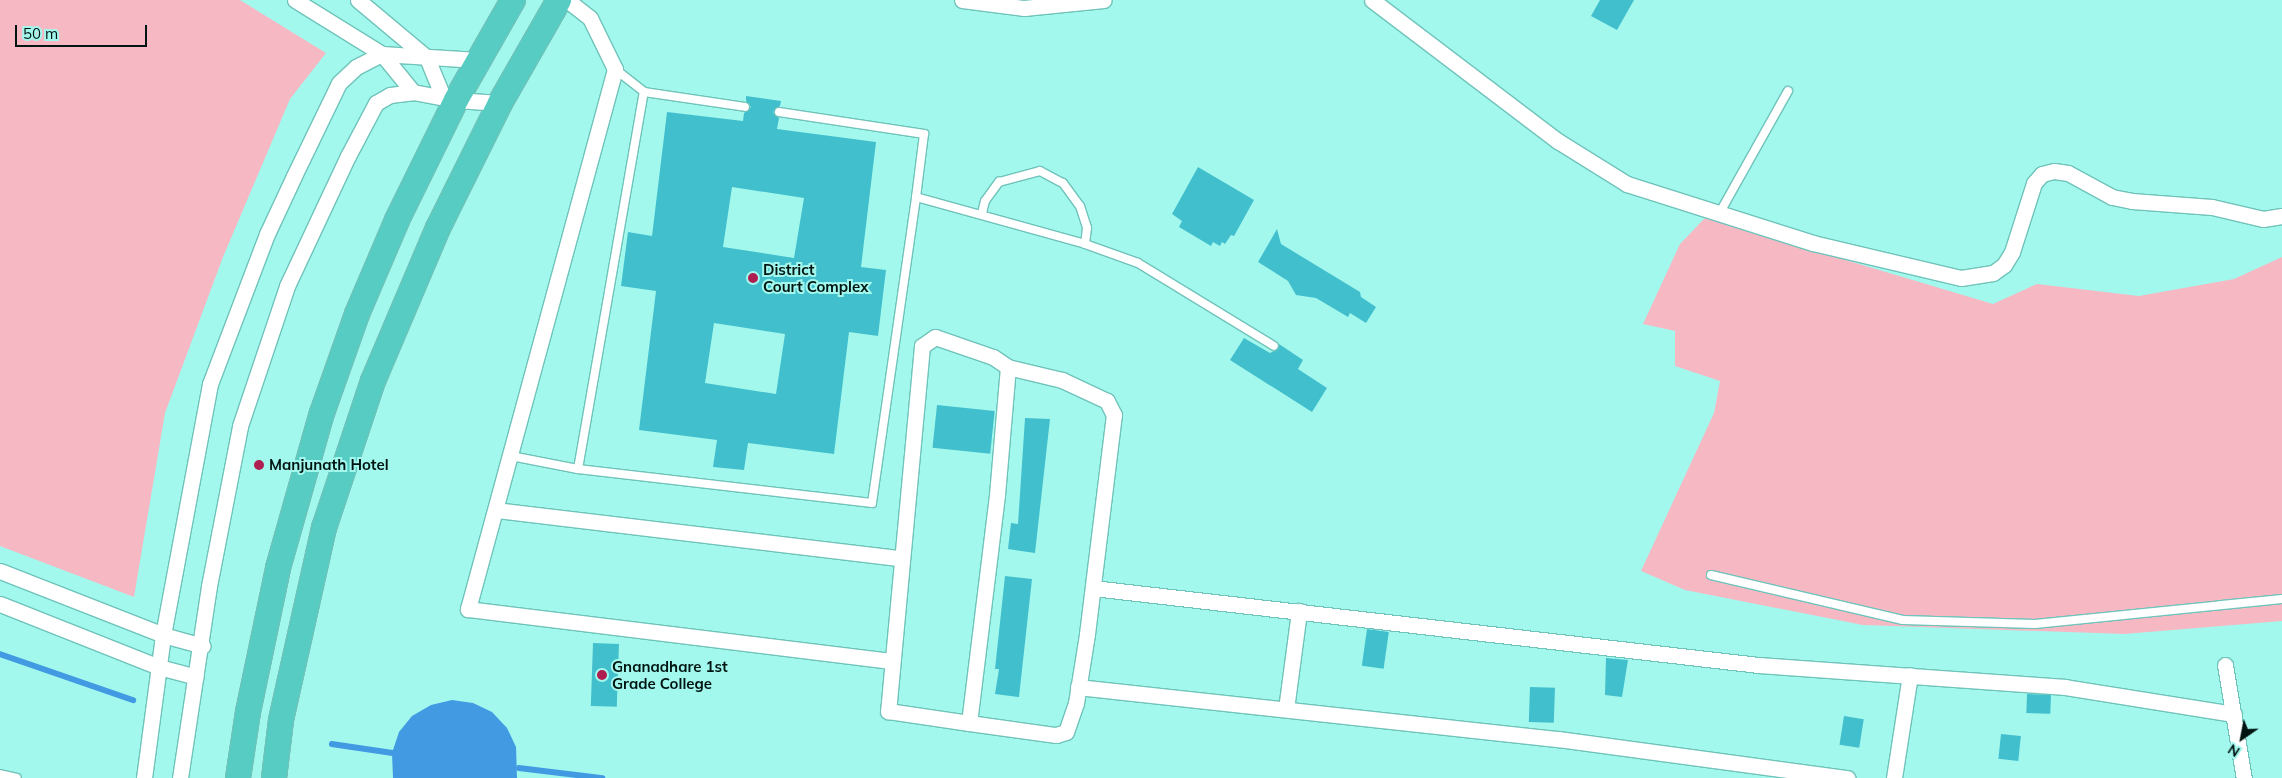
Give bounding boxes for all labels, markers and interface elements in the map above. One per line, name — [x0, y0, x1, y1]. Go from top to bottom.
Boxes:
scale bar — [18, 15, 150, 47]
text: 50 m — [23, 24, 58, 43]
place label: District Court Complex — [763, 260, 868, 295]
marker: District Court Complex — [747, 272, 759, 284]
place label: Manjunath Hotel — [269, 456, 389, 474]
marker: Manjunath Hotel — [253, 459, 265, 471]
place label: Gnanadhare 1st Grade College — [612, 657, 728, 692]
marker: Gnanadhare 1st Grade College — [596, 669, 608, 681]
north arrow — [2217, 713, 2267, 763]
text: N — [2224, 740, 2243, 761]

